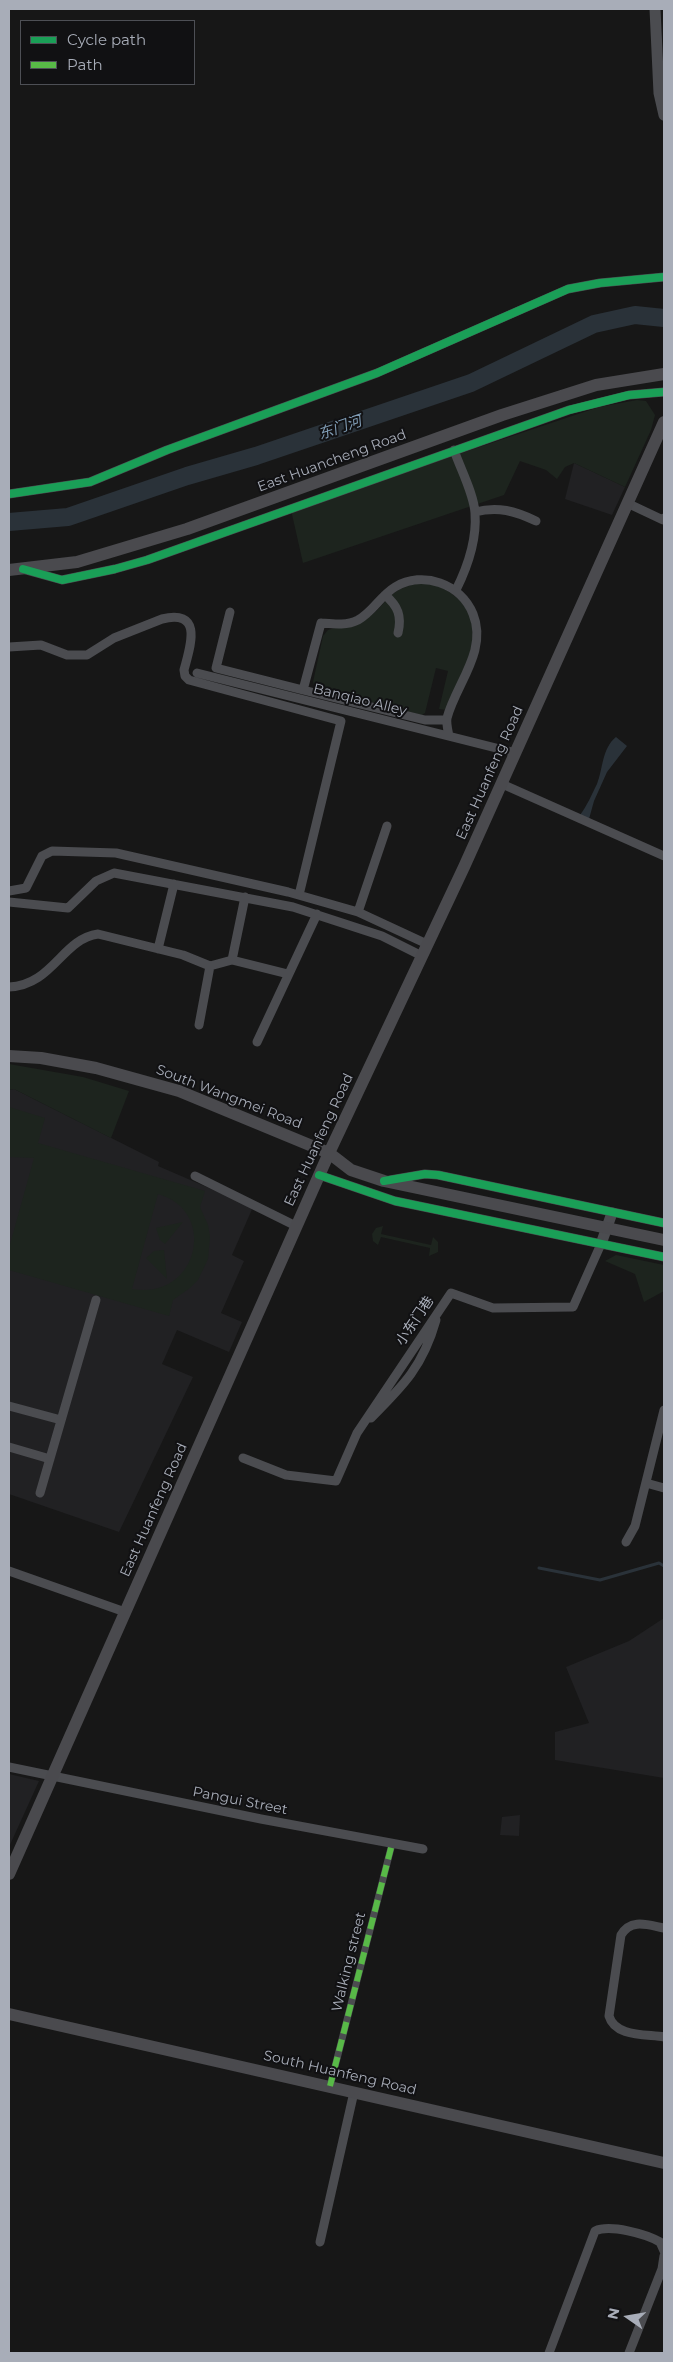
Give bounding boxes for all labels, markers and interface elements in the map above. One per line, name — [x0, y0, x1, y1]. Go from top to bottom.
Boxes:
legend — [20, 20, 195, 85]
text: Cycle path — [67, 30, 146, 49]
text: Path — [67, 55, 103, 74]
water label: 东门河 — [316, 412, 364, 444]
street label: East Huancheng Road — [255, 426, 409, 496]
street label: Banqiao Alley — [312, 680, 408, 720]
street label: East Huanfeng Road — [453, 704, 527, 842]
street label: South Wangmei Road — [154, 1061, 304, 1133]
street label: East Huanfeng Road — [281, 1071, 357, 1209]
street label: 小东门巷 — [392, 1293, 438, 1349]
street label: East Huanfeng Road — [117, 1441, 191, 1579]
street label: Pangui Street — [191, 1784, 289, 1818]
street label: Walking street — [328, 1910, 370, 2014]
street label: South Huanfeng Road — [262, 2047, 418, 2099]
north arrow — [603, 2292, 653, 2342]
text: N — [603, 2306, 623, 2321]

